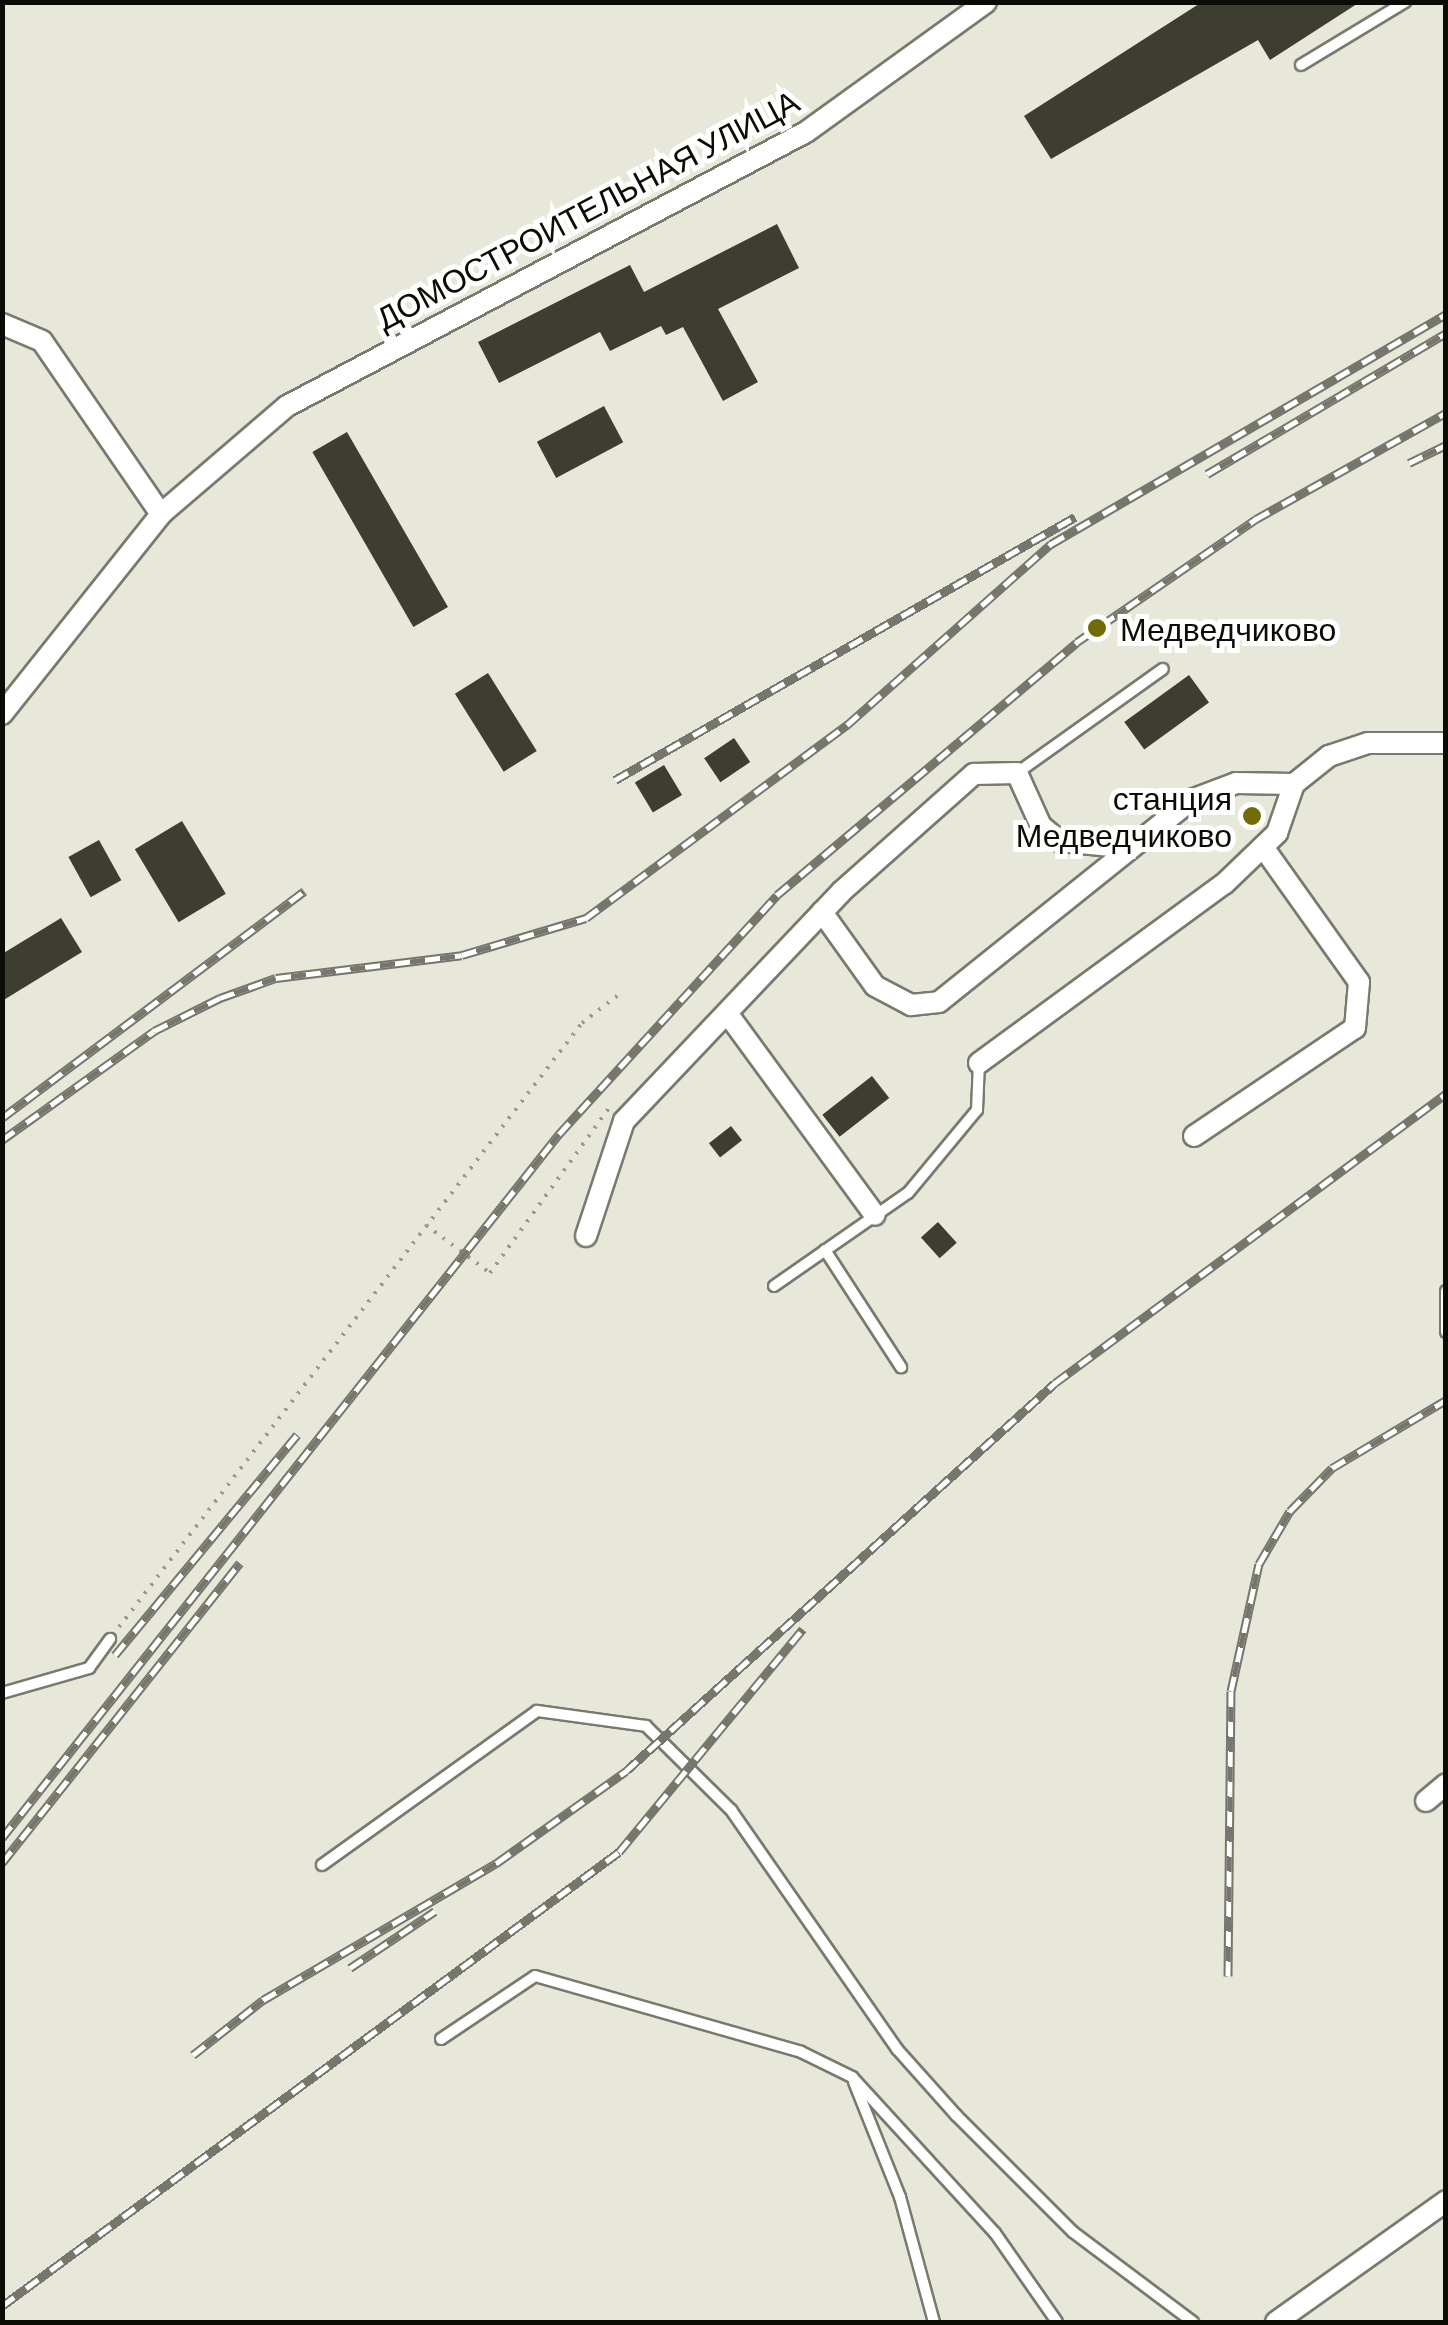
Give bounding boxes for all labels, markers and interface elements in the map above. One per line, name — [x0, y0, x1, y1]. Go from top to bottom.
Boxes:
street label: ДОМОСТРОИТЕЛЬНАЯ УЛИЦА — [369, 81, 805, 337]
place label: Медведчиково — [1120, 609, 1336, 647]
marker: Медведчиково — [1084, 615, 1110, 641]
place label: станция Медведчиково — [1016, 779, 1232, 854]
marker: станция Медведчиково — [1241, 805, 1263, 827]

